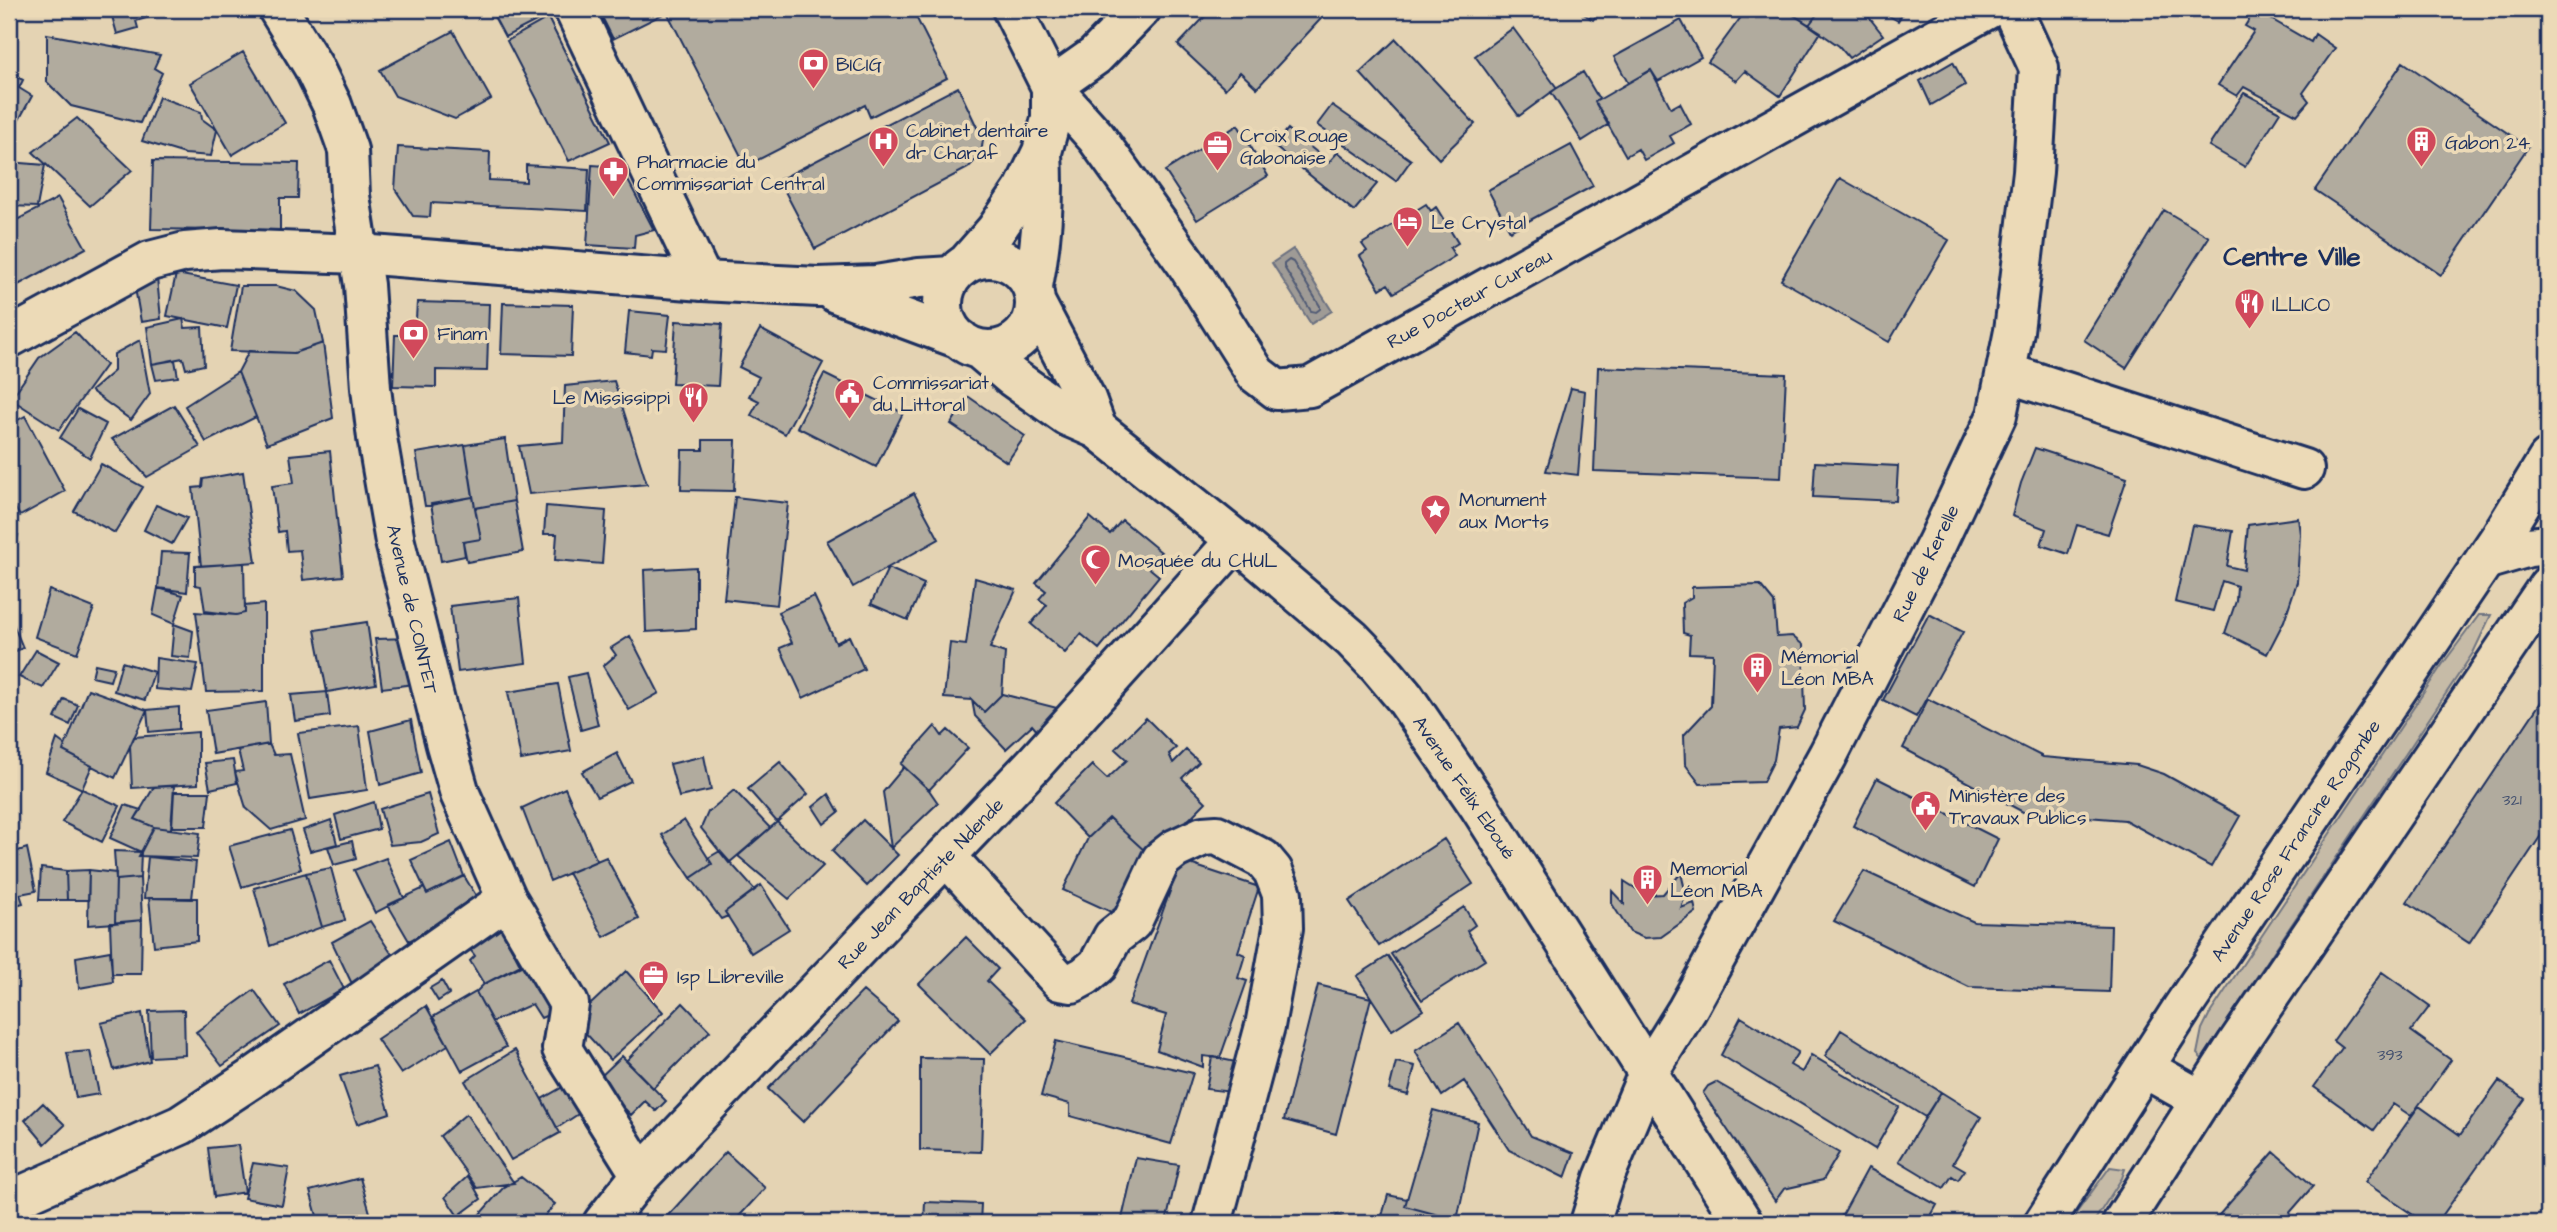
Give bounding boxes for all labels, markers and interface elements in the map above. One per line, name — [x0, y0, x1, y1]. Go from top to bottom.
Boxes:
bank icon: BICIG — [796, 47, 830, 91]
place label: BICIG — [836, 52, 882, 79]
place label: Cabinet dentaire dr Charaf — [906, 118, 1048, 167]
place label: Croix Rouge Gabonaise — [1240, 123, 1348, 172]
hospital icon: Cabinet dentaire dr Charaf — [866, 124, 900, 168]
building icon: Gabon 24 — [2405, 125, 2439, 169]
office icon: Croix Rouge Gabonaise — [1200, 129, 1234, 173]
place label: Gabon 24 — [2445, 130, 2530, 157]
place label: Pharmacie du Commissariat Central — [637, 149, 825, 198]
pharmacy icon: Pharmacie du Commissariat Central — [597, 155, 631, 199]
hotel icon: Le Crystal — [1391, 205, 1425, 249]
place label: Le Crystal — [1431, 210, 1526, 238]
district label: Centre Ville — [2223, 239, 2361, 275]
street label: Rue Docteur Cureau — [1382, 242, 1557, 356]
restaurant icon: ILLICO — [2232, 287, 2266, 331]
place label: ILLICO — [2272, 292, 2331, 319]
bank icon: Finam — [397, 316, 431, 360]
place label: Finam — [437, 321, 487, 348]
place label: Commissariat du Littoral — [873, 370, 989, 419]
public building icon: Commissariat du Littoral — [833, 376, 867, 420]
restaurant icon: Le Mississippi — [676, 380, 710, 424]
place label: Le Mississippi — [552, 385, 670, 412]
place label: Monument aux Morts — [1459, 487, 1549, 536]
place icon: Monument aux Morts — [1419, 493, 1453, 537]
street label: Rue de Kerelle — [1886, 500, 1966, 627]
street label: Avenue de COINTET — [379, 522, 444, 697]
mosque icon: Mosquée du CHUL — [1078, 543, 1112, 587]
place label: Mosquée du CHUL — [1118, 548, 1277, 575]
place label: Mémorial Léon MBA — [1781, 644, 1874, 693]
building icon: Mémorial Léon MBA — [1741, 650, 1775, 694]
street label: Avenue Félix Eboué — [1406, 711, 1522, 865]
street label: Avenue Rose Francine Rogombe — [2205, 715, 2388, 968]
place label: Ministère des Travaux Publics — [1949, 783, 2087, 832]
public building icon: Ministère des Travaux Publics — [1909, 789, 1943, 833]
house number: 321 — [2502, 789, 2522, 811]
street label: Rue Jean Baptiste Ndende — [832, 792, 1010, 976]
place label: Memorial Léon MBA — [1670, 856, 1763, 905]
building icon: Memorial Léon MBA — [1630, 862, 1664, 906]
office icon: Isp Libreville — [637, 959, 671, 1003]
place label: Isp Libreville — [677, 964, 784, 991]
house number: 393 — [2377, 1044, 2403, 1066]

